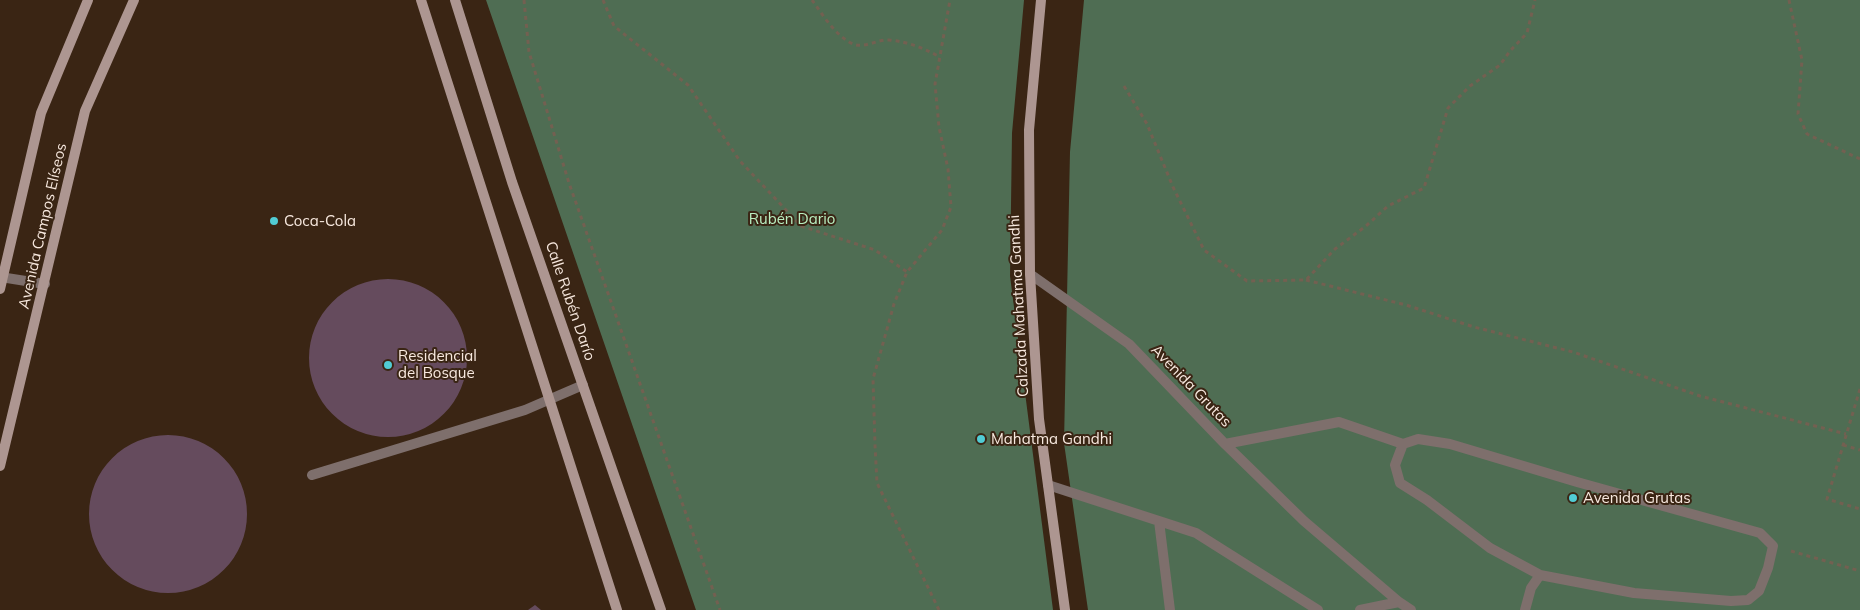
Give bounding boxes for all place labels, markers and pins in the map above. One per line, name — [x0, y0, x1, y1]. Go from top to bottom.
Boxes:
place label: Coca-Cola — [284, 212, 356, 230]
marker: Coca-Cola — [268, 215, 280, 227]
place label: Residencial del Bosque — [398, 347, 477, 382]
marker: Residencial del Bosque — [382, 359, 394, 371]
place label: Mahatma Gandhi — [991, 430, 1112, 448]
marker: Mahatma Gandhi — [975, 433, 987, 445]
place label: Avenida Grutas — [1583, 489, 1691, 507]
marker: Avenida Grutas — [1567, 492, 1579, 504]

